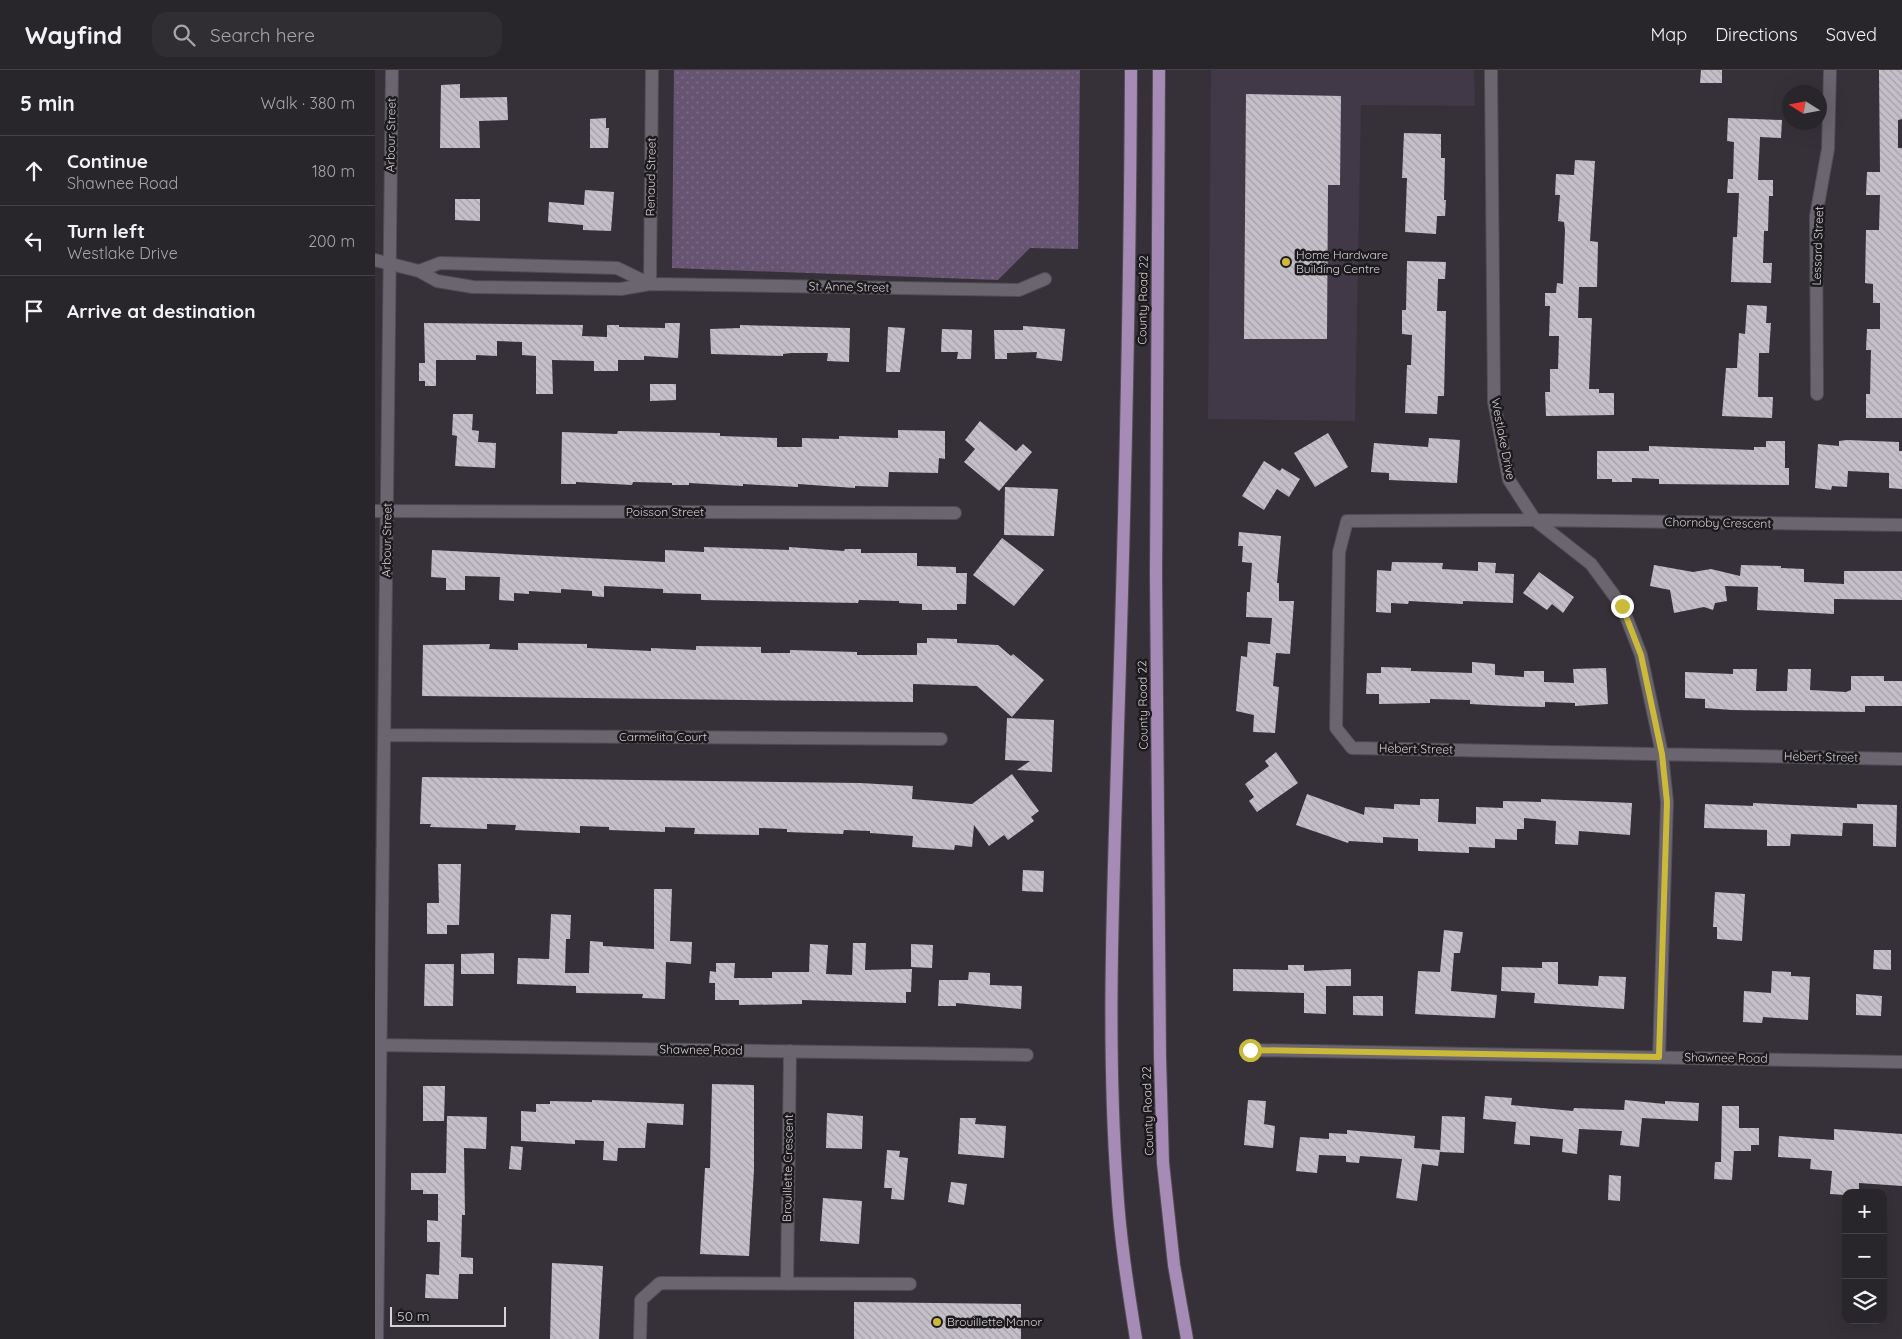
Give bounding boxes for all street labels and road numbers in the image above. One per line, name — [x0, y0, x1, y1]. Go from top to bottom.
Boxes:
street label: Arbour Street — [382, 98, 399, 172]
street label: Renaud Street — [642, 137, 659, 217]
street label: Lessard Street — [1809, 206, 1826, 286]
street label: County Road 22 — [1134, 255, 1151, 345]
street label: St. Anne Street — [809, 278, 890, 295]
street label: Westlake Drive — [1488, 397, 1519, 481]
street label: Arbour Street — [378, 503, 395, 577]
street label: Poisson Street — [626, 504, 704, 519]
street label: Chornoby Crescent — [1665, 514, 1771, 531]
street label: County Road 22 — [1134, 660, 1151, 750]
street label: Carmelita Court — [619, 729, 707, 744]
street label: Hebert Street — [1379, 740, 1453, 757]
street label: Hebert Street — [1784, 748, 1858, 765]
street label: Shawnee Road — [659, 1041, 743, 1058]
street label: Shawnee Road — [1684, 1049, 1768, 1066]
street label: County Road 22 — [1138, 1066, 1157, 1156]
street label: Brouillette Crescent — [779, 1114, 796, 1222]

